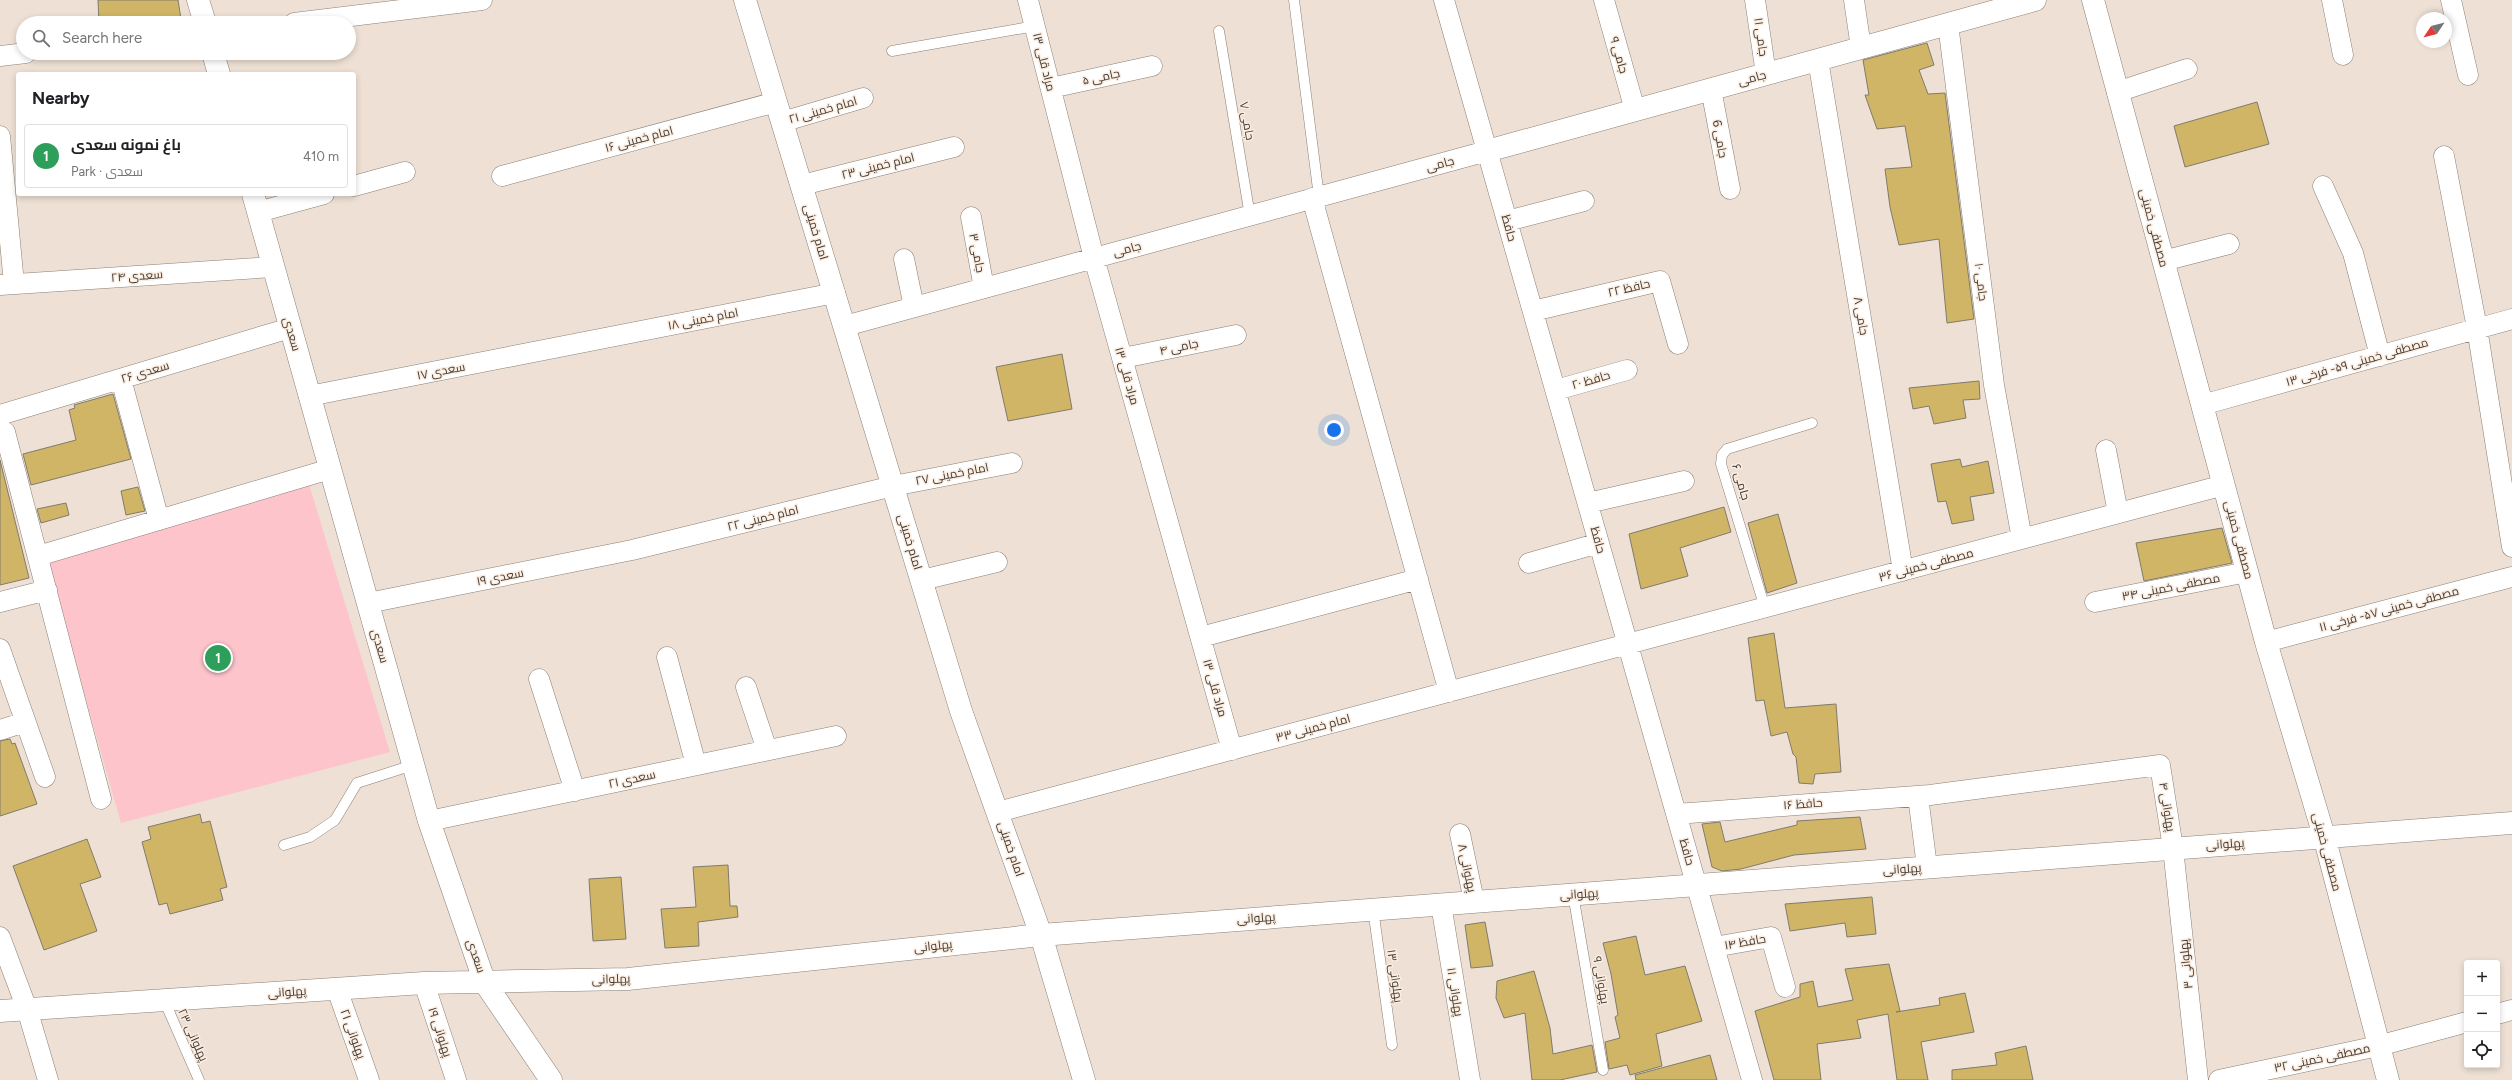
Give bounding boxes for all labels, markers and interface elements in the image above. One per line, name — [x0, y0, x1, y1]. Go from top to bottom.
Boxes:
north arrow — [2416, 12, 2452, 48]
search box — [16, 16, 356, 60]
street label: جامی ۱۱ — [1751, 17, 1771, 57]
icon: search — [30, 27, 52, 49]
text: Search here — [62, 29, 142, 47]
street label: مراد قلی ۱۳ — [1030, 31, 1058, 93]
street label: جامی ۹ — [1607, 35, 1631, 75]
street label: جامی ۵ — [1081, 66, 1121, 88]
street label: جامی — [1736, 68, 1768, 88]
text: Nearby — [32, 88, 90, 108]
street label: امام خمینی ۲۱ — [787, 94, 859, 127]
street label: جامی ۷ — [1237, 101, 1257, 141]
street label: جامی 6 — [1710, 119, 1730, 159]
street label: امام خمینی ۱۶ — [603, 123, 675, 156]
text: باغ نمونه سعدی — [71, 136, 181, 154]
text: 1 — [43, 149, 49, 164]
text: 410 m — [303, 149, 339, 164]
street label: امام خمینی ۲۳ — [840, 150, 916, 183]
street label: جامی — [1424, 154, 1456, 174]
text: Park · سعدی — [71, 164, 143, 179]
street label: مصطفی خمینی — [2137, 187, 2171, 269]
street label: امام خمینی — [800, 203, 831, 262]
street label: حافظ — [1499, 213, 1519, 243]
street label: جامی ۳ — [966, 232, 988, 274]
street label: جامی — [1111, 239, 1143, 259]
street label: جامی ۱۰ — [1972, 262, 1990, 302]
street label: سعدی ۲۴ — [111, 267, 163, 285]
street label: حافظ ۲۲ — [1607, 276, 1651, 300]
street label: جامی ۸ — [1851, 296, 1871, 336]
street label: امام خمینی ۱۸ — [667, 305, 740, 334]
street label: سعدی — [280, 315, 304, 353]
street label: مصطفی خمینی ۵۹- فرخی ۱۳ — [2284, 335, 2430, 389]
street label: جامی ۴ — [1158, 336, 1200, 358]
street label: مراد قلی ۱۳ — [1112, 345, 1142, 407]
street label: سعدی ۲۶ — [119, 358, 171, 386]
street label: سعدی ۱۷ — [416, 359, 466, 383]
street label: حافظ ۲۰ — [1570, 368, 1612, 392]
your location — [1324, 420, 1344, 440]
street label: امام خمینی ۲۷ — [914, 460, 990, 489]
street label: جامی ۶ — [1729, 462, 1753, 502]
street label: مصطفی خمینی — [2222, 499, 2256, 581]
street label: امام خمینی ۲۲ — [726, 502, 800, 535]
street label: امام خمینی — [894, 513, 925, 572]
street label: حافظ — [1588, 525, 1608, 555]
street label: مصطفی خمینی ۳۶ — [1877, 546, 1975, 584]
street label: سعدی ۱۹ — [475, 566, 525, 588]
street label: مصطفی خمینی ۳۴ — [2121, 571, 2221, 603]
street label: مصطفی خمینی ۵۷- فرخی ۱۱ — [2318, 584, 2460, 634]
street label: سعدی — [368, 627, 392, 665]
pin: 1 — [205, 643, 231, 673]
street label: مراد قلی ۱۳ — [1200, 657, 1230, 719]
street label: امام خمینی ۳۳ — [1274, 711, 1352, 746]
street label: سعدی ۲۱ — [607, 767, 657, 791]
street label: پهلوانی ۴ — [2154, 781, 2178, 834]
street label: حافظ ۱۶ — [1783, 796, 1823, 812]
street label: مصطفی خمینی — [2310, 811, 2344, 893]
street label: امام خمینی — [994, 820, 1027, 879]
street label: پهلوانی — [2205, 836, 2246, 854]
street label: حافظ — [1677, 837, 1697, 867]
street label: پهلوانی ۸ — [1453, 842, 1479, 895]
street label: پهلوانی — [1882, 861, 1923, 879]
street label: پهلوانی — [1559, 886, 1600, 904]
street label: پهلوانی — [1236, 910, 1277, 928]
street label: حافظ ۱۴ — [1723, 931, 1767, 953]
street label: سعدی — [464, 937, 488, 975]
street label: پهلوانی — [913, 937, 954, 957]
street label: پهلوانی ۳ — [2176, 937, 2198, 990]
street label: پهلوانی ۱۳ — [1382, 948, 1406, 1005]
street label: پهلوانی ۹ — [1588, 955, 1612, 1006]
map controls — [2464, 960, 2500, 1068]
button: + — [2464, 960, 2500, 996]
street label: پهلوانی ۱۱ — [1442, 967, 1466, 1018]
street label: پهلوانی — [591, 971, 631, 989]
street label: پهلوانی — [267, 984, 308, 1002]
button: − — [2464, 996, 2500, 1032]
street label: پهلوانی ۱۹ — [423, 1005, 455, 1060]
street label: پهلوانی ۲۳ — [173, 1006, 211, 1065]
street label: پهلوانی ۲۱ — [336, 1007, 369, 1062]
button: locate — [2464, 1032, 2500, 1068]
street label: مصطفی خمینی ۳۲ — [2273, 1041, 2371, 1075]

